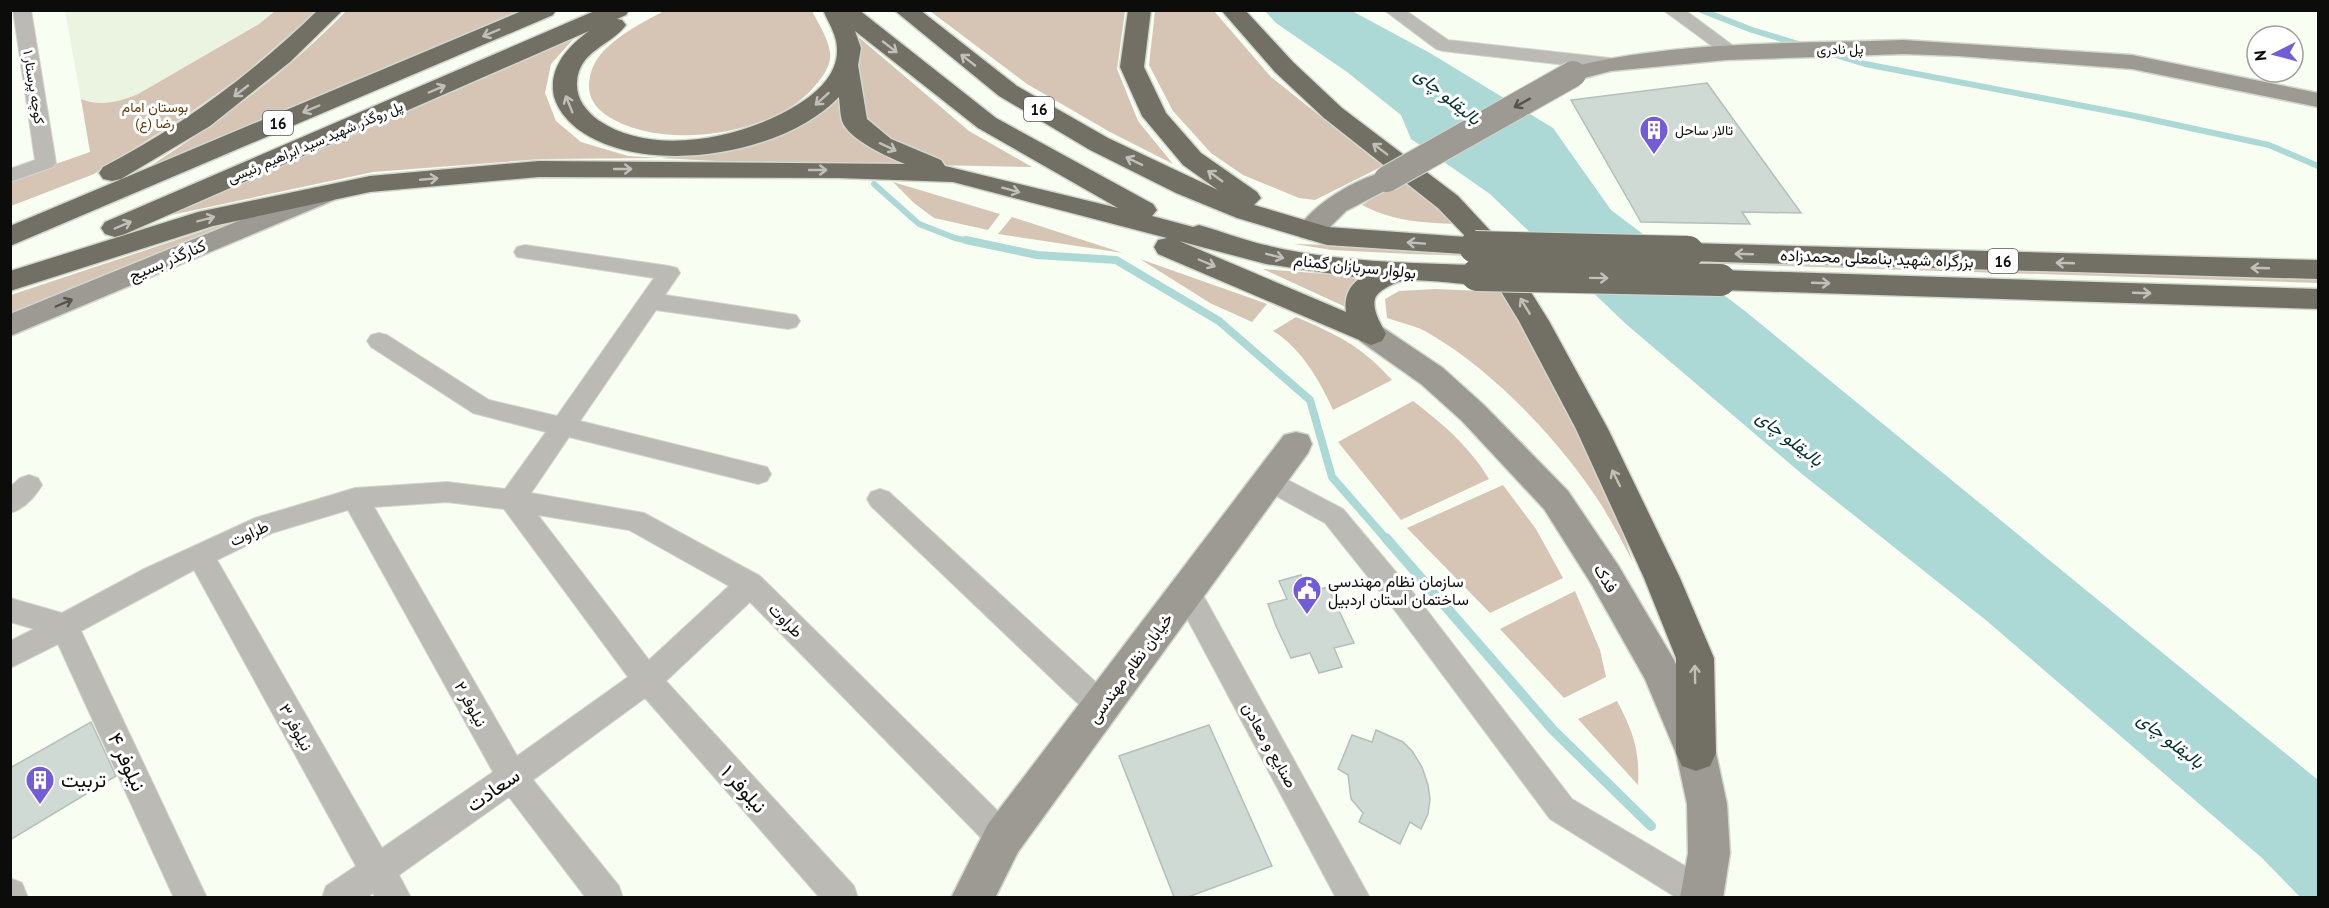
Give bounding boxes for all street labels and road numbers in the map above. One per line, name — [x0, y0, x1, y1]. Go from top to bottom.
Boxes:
street label: پل نادری — [1816, 40, 1864, 59]
street label: کوچه پرستار ۱ — [18, 49, 49, 125]
street label: پل روگذر شهید سید ابراهیم رئیسی — [224, 97, 406, 188]
road number: 16 — [1024, 97, 1054, 121]
road number: 16 — [263, 111, 293, 135]
street label: کنارگذر بسیج — [125, 235, 209, 287]
street label: بزرگراه شهید بنامعلی محمدزاده — [1780, 245, 1974, 272]
road number: 16 — [1988, 249, 2018, 273]
street label: بولوار سربازان گمنام — [1293, 250, 1417, 283]
street label: طراوت — [227, 516, 272, 551]
street label: فدک — [1590, 560, 1622, 596]
street label: طراوت — [764, 599, 807, 642]
street label: خیابان نظام مهندسی — [1083, 609, 1178, 728]
street label: نیلوفر ۲ — [450, 678, 492, 731]
street label: صنایع و معادن — [1237, 699, 1302, 792]
street label: نیلوفر ۳ — [274, 700, 317, 755]
street label: نیلوفر ۴ — [102, 728, 152, 796]
street label: نیلوفر ۱ — [716, 759, 772, 819]
street label: سعادت — [461, 762, 525, 818]

